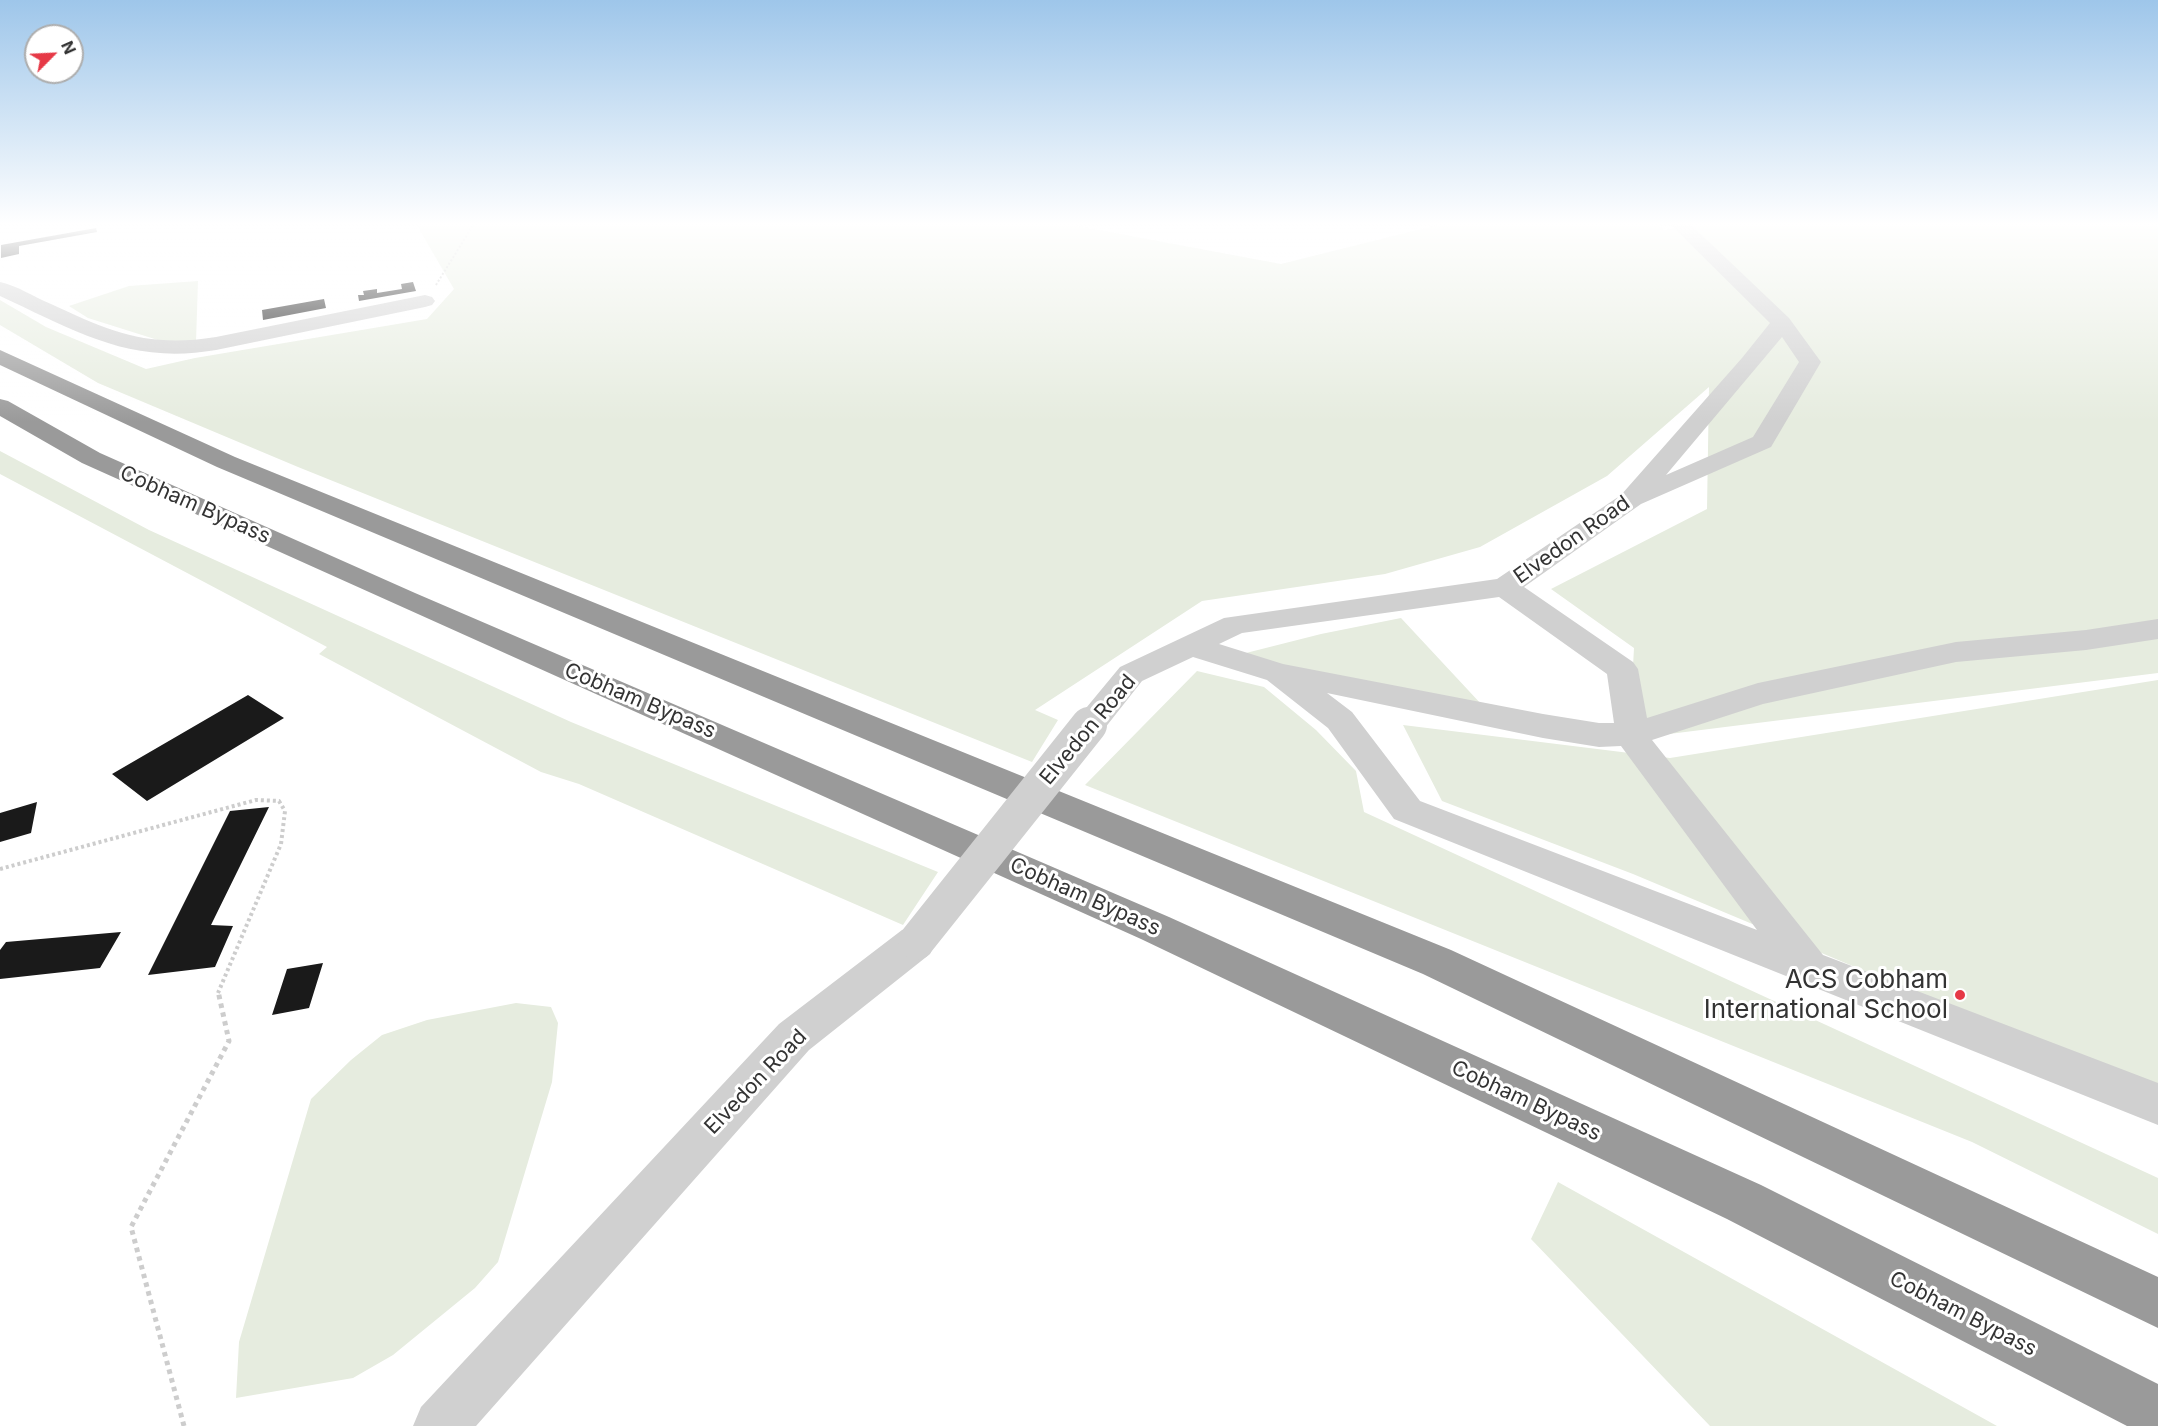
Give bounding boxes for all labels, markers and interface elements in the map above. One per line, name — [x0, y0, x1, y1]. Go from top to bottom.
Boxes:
north arrow — [24, 24, 84, 84]
text: N — [57, 38, 80, 57]
street label: Cobham Bypass — [116, 461, 274, 549]
street label: Elvedon Road — [1509, 491, 1635, 589]
street label: Cobham Bypass — [561, 658, 719, 744]
street label: Elvedon Road — [1035, 670, 1141, 790]
street label: Cobham Bypass — [1006, 853, 1164, 941]
place label: ACS Cobham International School — [1704, 964, 1948, 1026]
marker: ACS Cobham International School — [1953, 988, 1967, 1002]
street label: Elvedon Road — [700, 1024, 812, 1140]
street label: Cobham Bypass — [1447, 1055, 1605, 1147]
street label: Cobham Bypass — [1885, 1266, 2041, 1362]

